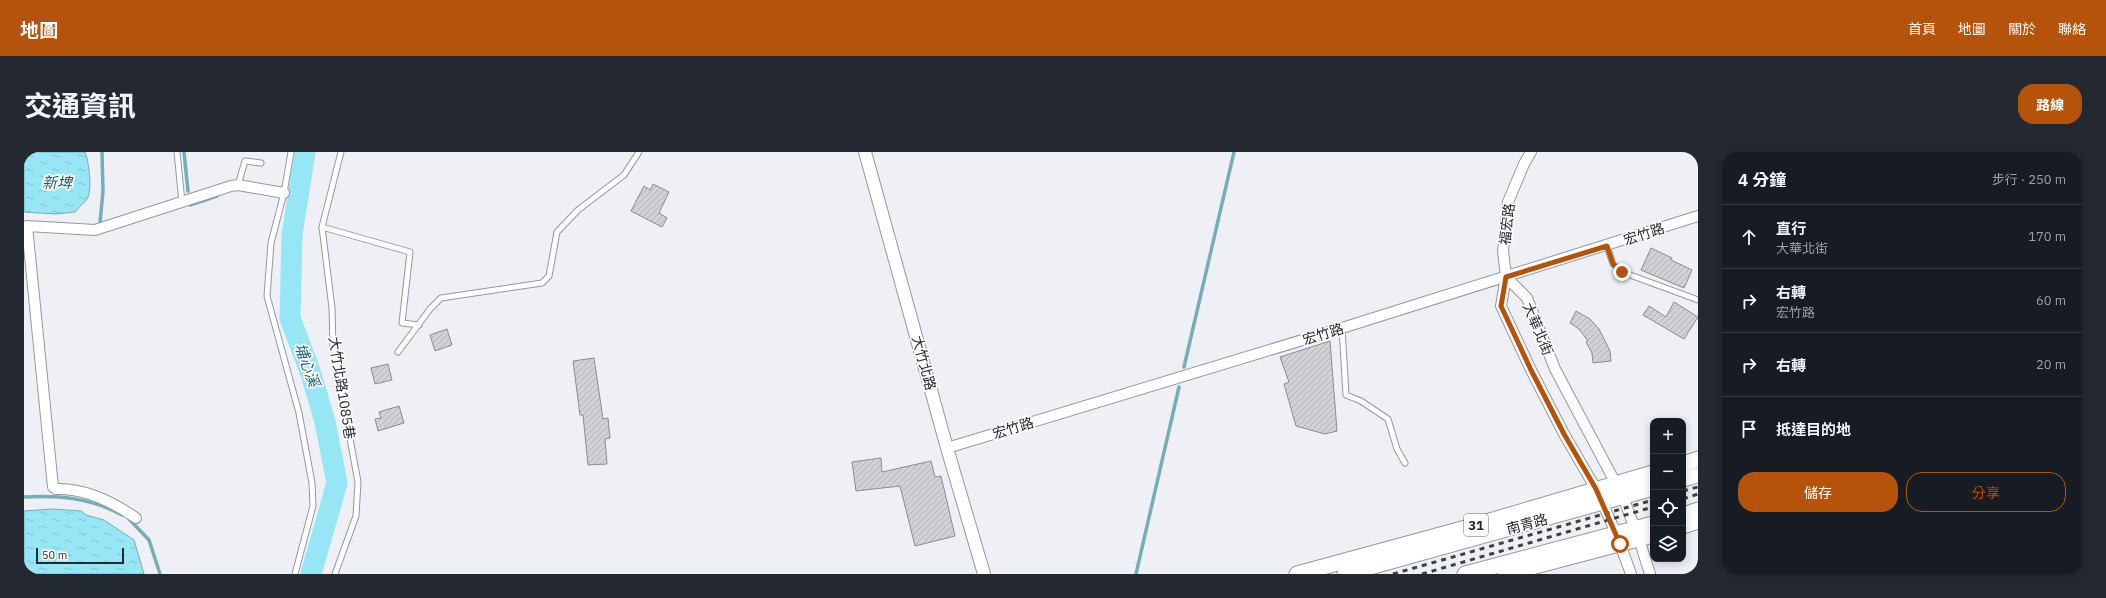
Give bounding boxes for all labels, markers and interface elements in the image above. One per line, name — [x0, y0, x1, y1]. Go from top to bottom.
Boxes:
text: 地圖 — [20, 18, 58, 42]
text: 首頁 — [1908, 20, 1936, 38]
text: 地圖 — [1958, 20, 1986, 38]
text: 關於 — [2008, 20, 2036, 38]
text: 聯絡 — [2058, 20, 2086, 38]
button: 路線 — [2018, 84, 2082, 124]
text: 交通資訊 — [24, 87, 136, 124]
text: 4 分鐘 — [1738, 169, 1786, 191]
text: 步行 · 250 m — [1992, 171, 2066, 188]
water label: 新埤 — [42, 173, 74, 192]
street label: 福宏路 — [1496, 202, 1518, 246]
street label: 宏竹路 — [1621, 219, 1667, 249]
text: 直行 — [1776, 219, 1806, 238]
icon: ahead — [1738, 226, 1760, 248]
text: 170 m — [2028, 228, 2066, 245]
text: 大華北街 — [1776, 240, 1828, 257]
route end — [1613, 263, 1631, 281]
text: 右轉 — [1776, 283, 1806, 302]
icon: right — [1738, 290, 1760, 312]
text: 60 m — [2036, 292, 2066, 309]
street label: 大華北街 — [1519, 300, 1557, 358]
text: 宏竹路 — [1776, 304, 1815, 321]
street label: 宏竹路 — [1300, 319, 1346, 349]
street label: 大竹北路 — [908, 334, 940, 392]
street label: 大竹北路1085巷 — [325, 335, 359, 441]
water label: 埔心溪 — [291, 340, 325, 391]
icon: right — [1738, 354, 1760, 376]
text: 右轉 — [1776, 356, 1806, 375]
text: 20 m — [2036, 356, 2066, 373]
street label: 宏竹路 — [990, 413, 1036, 443]
map controls — [1650, 418, 1686, 562]
button: + — [1650, 418, 1686, 454]
icon: arrive — [1738, 418, 1760, 440]
text: 抵達目的地 — [1776, 420, 1851, 439]
button: − — [1650, 454, 1686, 490]
button: 儲存 — [1738, 472, 1898, 512]
button: 分享 — [1906, 472, 2066, 512]
button: locate — [1650, 490, 1686, 526]
street label: 南青路 — [1504, 510, 1550, 538]
road number: 31 — [1464, 514, 1488, 536]
button: layers — [1650, 526, 1686, 562]
route start — [1611, 535, 1629, 553]
scale bar — [36, 546, 124, 565]
text: 50 m — [42, 548, 67, 562]

